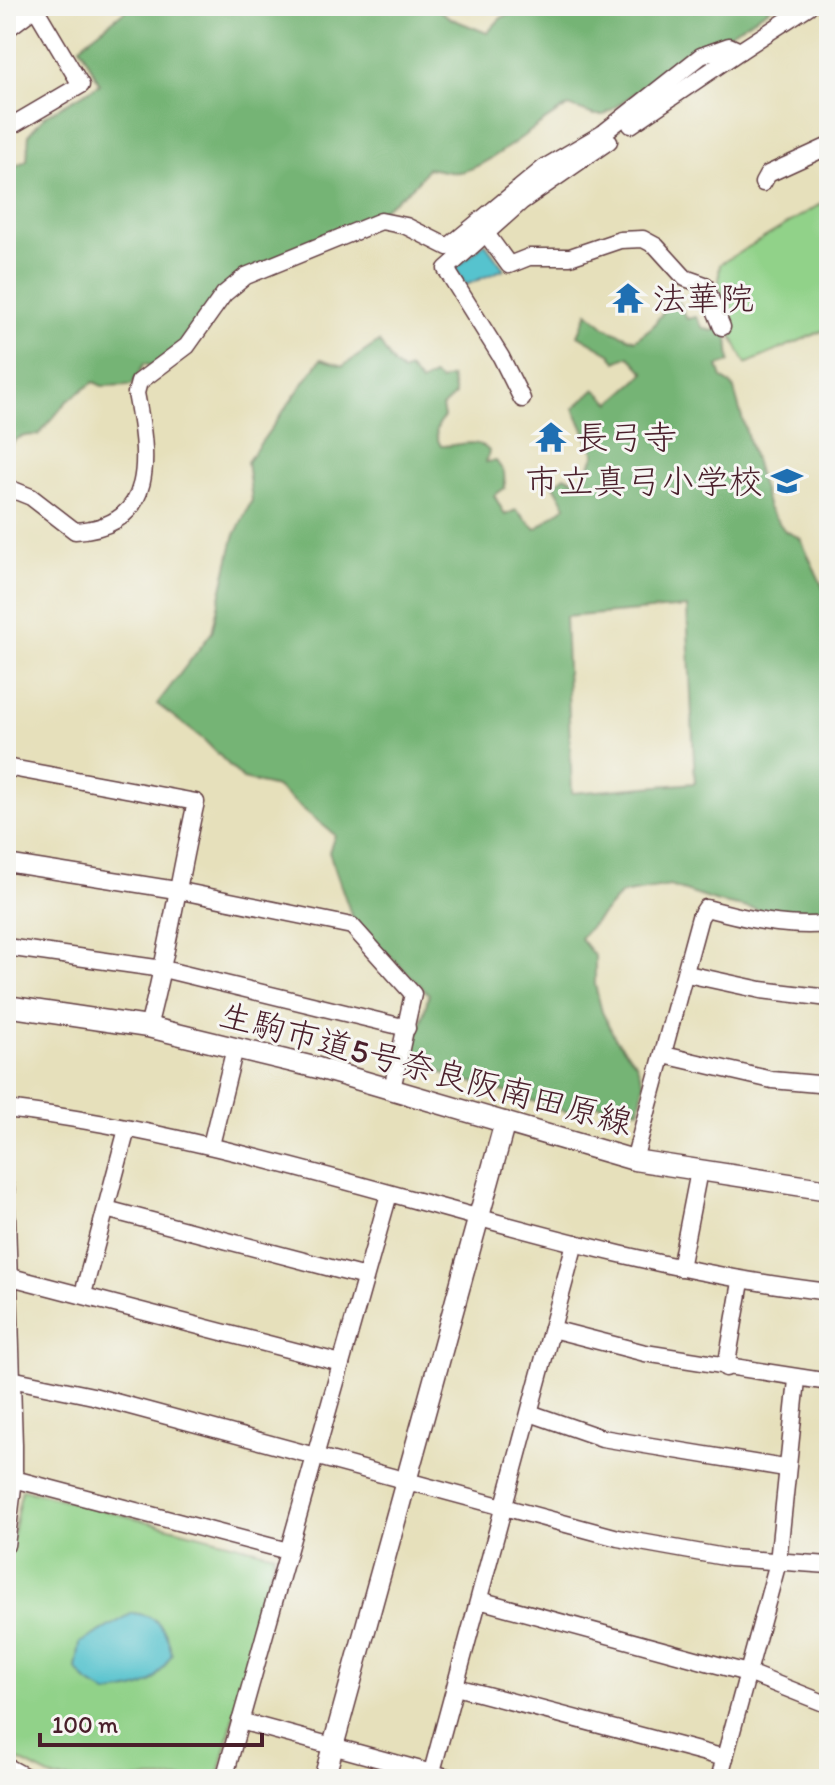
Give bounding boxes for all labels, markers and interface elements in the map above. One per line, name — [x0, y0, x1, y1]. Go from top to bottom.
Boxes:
place label: 法華院 — [652, 278, 754, 319]
temple icon: 法華院 — [611, 281, 645, 315]
place label: 長弓寺 — [575, 417, 677, 458]
temple icon: 長弓寺 — [534, 420, 568, 454]
place label: 市立真弓小学校 — [525, 461, 763, 502]
school or university icon: 市立真弓小学校 — [770, 464, 804, 498]
street label: 生駒市道5号奈良阪南田原線 — [215, 994, 637, 1143]
scale bar — [40, 1697, 262, 1747]
text: 100 m — [52, 1710, 118, 1739]

